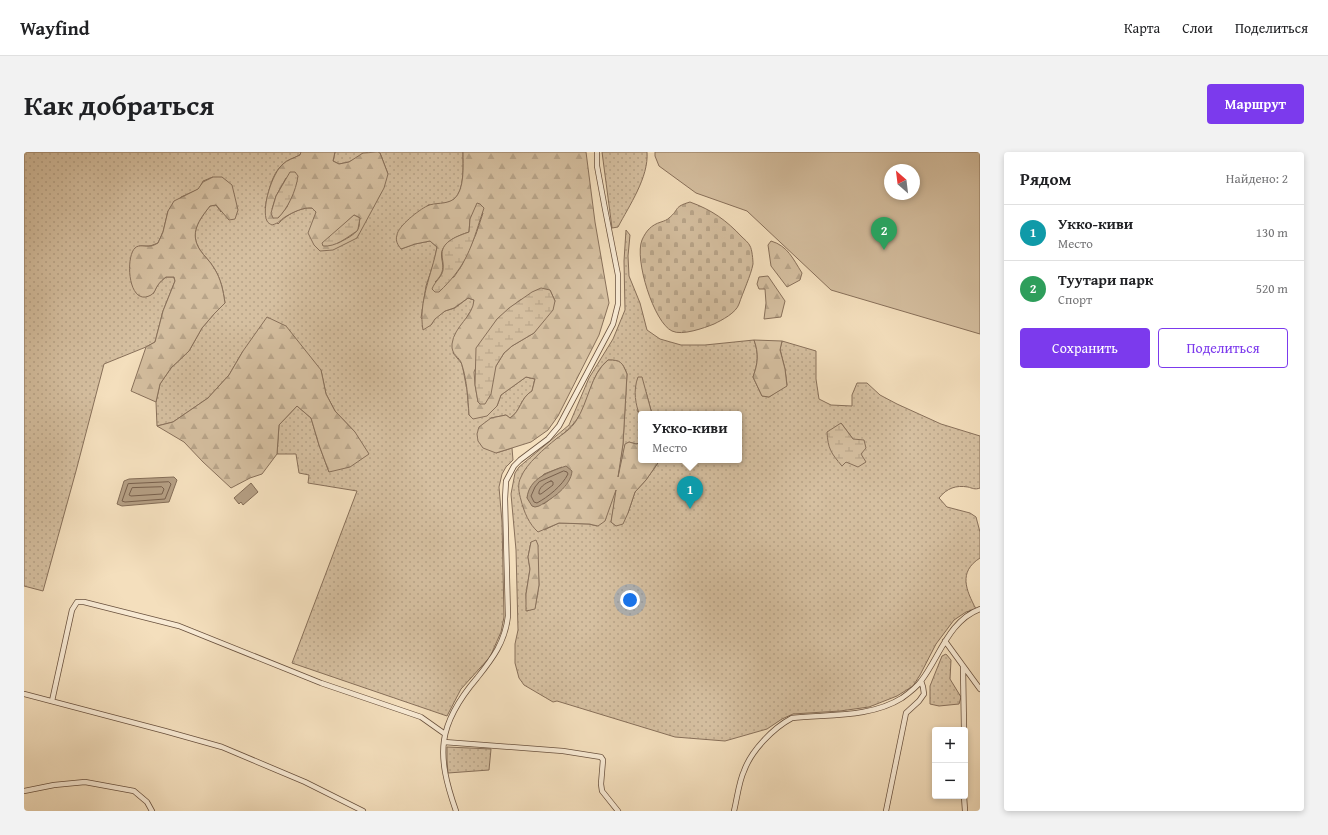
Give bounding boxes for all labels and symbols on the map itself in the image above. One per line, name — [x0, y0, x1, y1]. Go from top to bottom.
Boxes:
north arrow — [884, 164, 920, 200]
pin: 2 — [871, 217, 897, 250]
pin: 1 — [677, 476, 703, 509]
your location — [620, 590, 640, 610]

